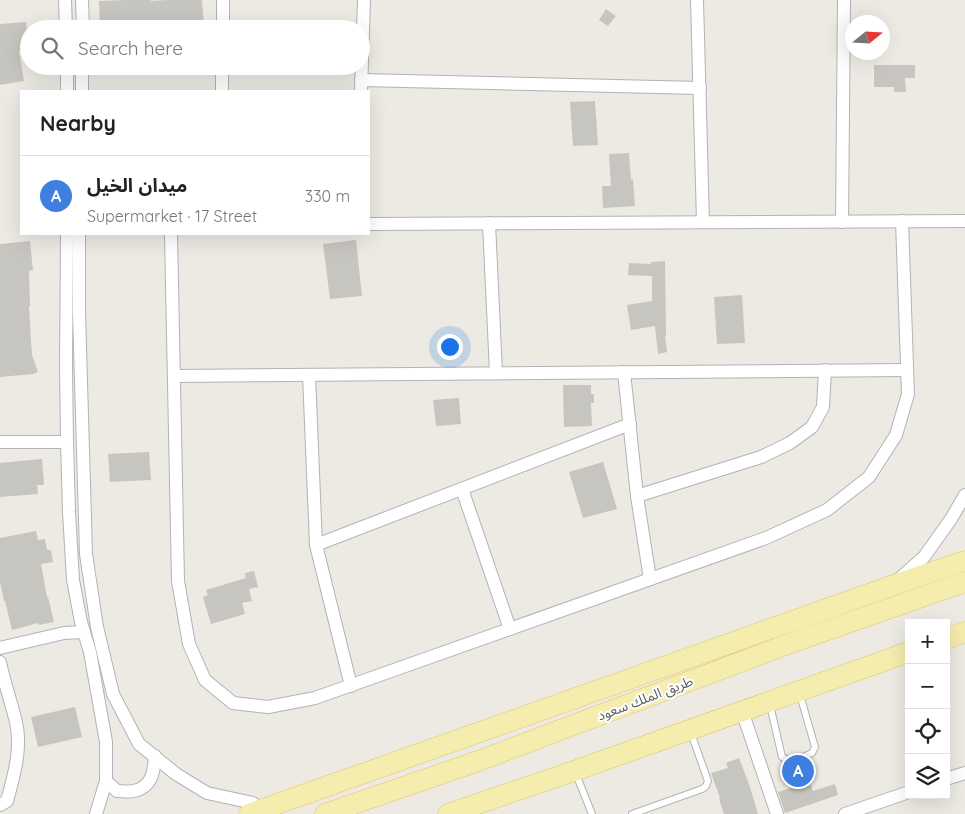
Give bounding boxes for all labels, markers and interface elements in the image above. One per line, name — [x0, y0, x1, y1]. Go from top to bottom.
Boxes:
north arrow — [845, 15, 890, 60]
search box — [20, 20, 370, 75]
icon: search — [38, 34, 66, 62]
text: Search here — [78, 36, 183, 60]
text: Nearby — [40, 110, 116, 136]
text: ميدان الخيل — [87, 173, 187, 197]
text: A — [51, 186, 61, 206]
text: 330 m — [305, 186, 350, 206]
text: Supermarket · 17 Street — [87, 206, 257, 226]
your location — [437, 334, 463, 360]
map controls — [905, 619, 950, 799]
button: + — [905, 619, 950, 664]
button: − — [905, 664, 950, 709]
street label: طريق الملك سعود — [594, 671, 696, 726]
button: locate — [905, 709, 950, 754]
pin: A — [782, 752, 814, 790]
button: layers — [905, 754, 950, 799]

